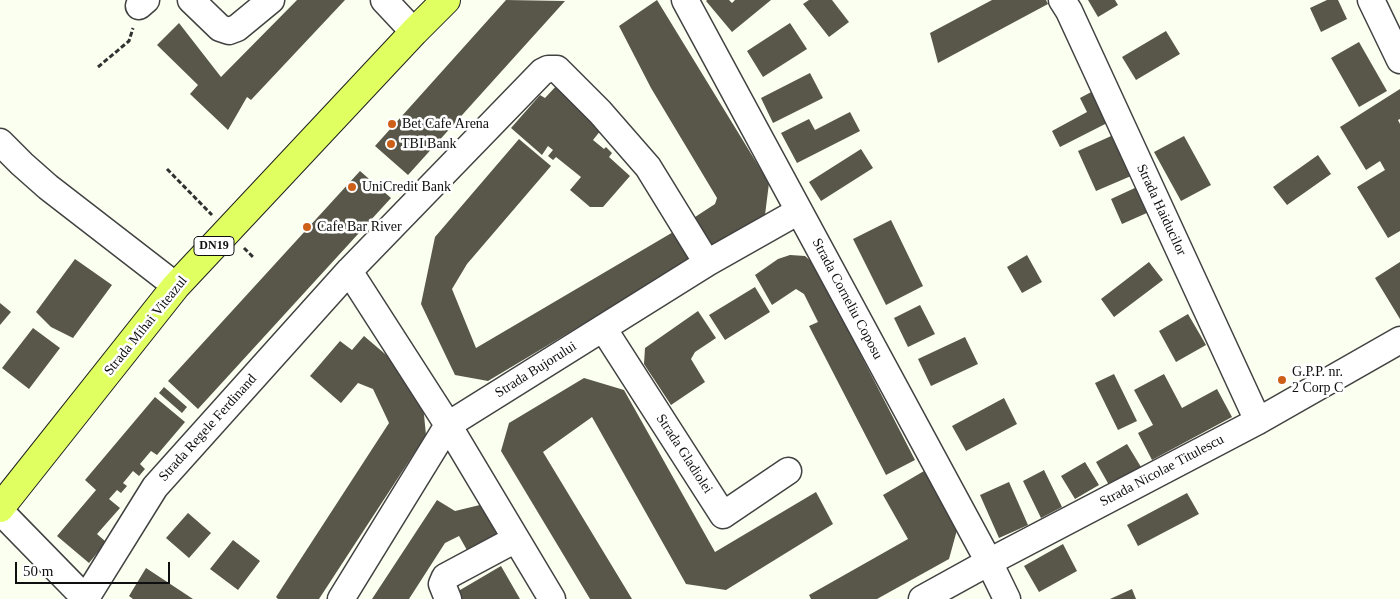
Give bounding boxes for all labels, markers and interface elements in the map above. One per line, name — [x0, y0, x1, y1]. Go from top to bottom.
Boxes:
place label: Bet Cafe Arena — [402, 116, 489, 132]
marker: Bet Cafe Arena — [386, 118, 398, 130]
place label: TBI Bank — [401, 136, 457, 152]
marker: TBI Bank — [385, 138, 397, 150]
street label: Strada Haiducilor — [1132, 162, 1190, 258]
place label: UniCredit Bank — [362, 179, 451, 195]
marker: UniCredit Bank — [346, 181, 358, 193]
place label: Cafe Bar River — [317, 219, 402, 235]
marker: Cafe Bar River — [301, 221, 313, 233]
street label: Strada Corneliu Coposu — [808, 236, 886, 362]
road number: DN19 — [194, 237, 234, 256]
street label: Strada Mihai Viteazul — [101, 273, 191, 379]
street label: Strada Bujorului — [492, 338, 580, 402]
place label: G.P.P. nr. 2 Corp C — [1292, 364, 1343, 397]
street label: Strada Regele Ferdinand — [155, 371, 261, 485]
marker: G.P.P. nr. 2 Corp C — [1276, 374, 1288, 386]
street label: Strada Gladiolei — [652, 411, 716, 497]
street label: Strada Nicolae Titulescu — [1097, 431, 1227, 511]
scale bar — [18, 552, 172, 584]
text: 50 m — [23, 563, 53, 579]

